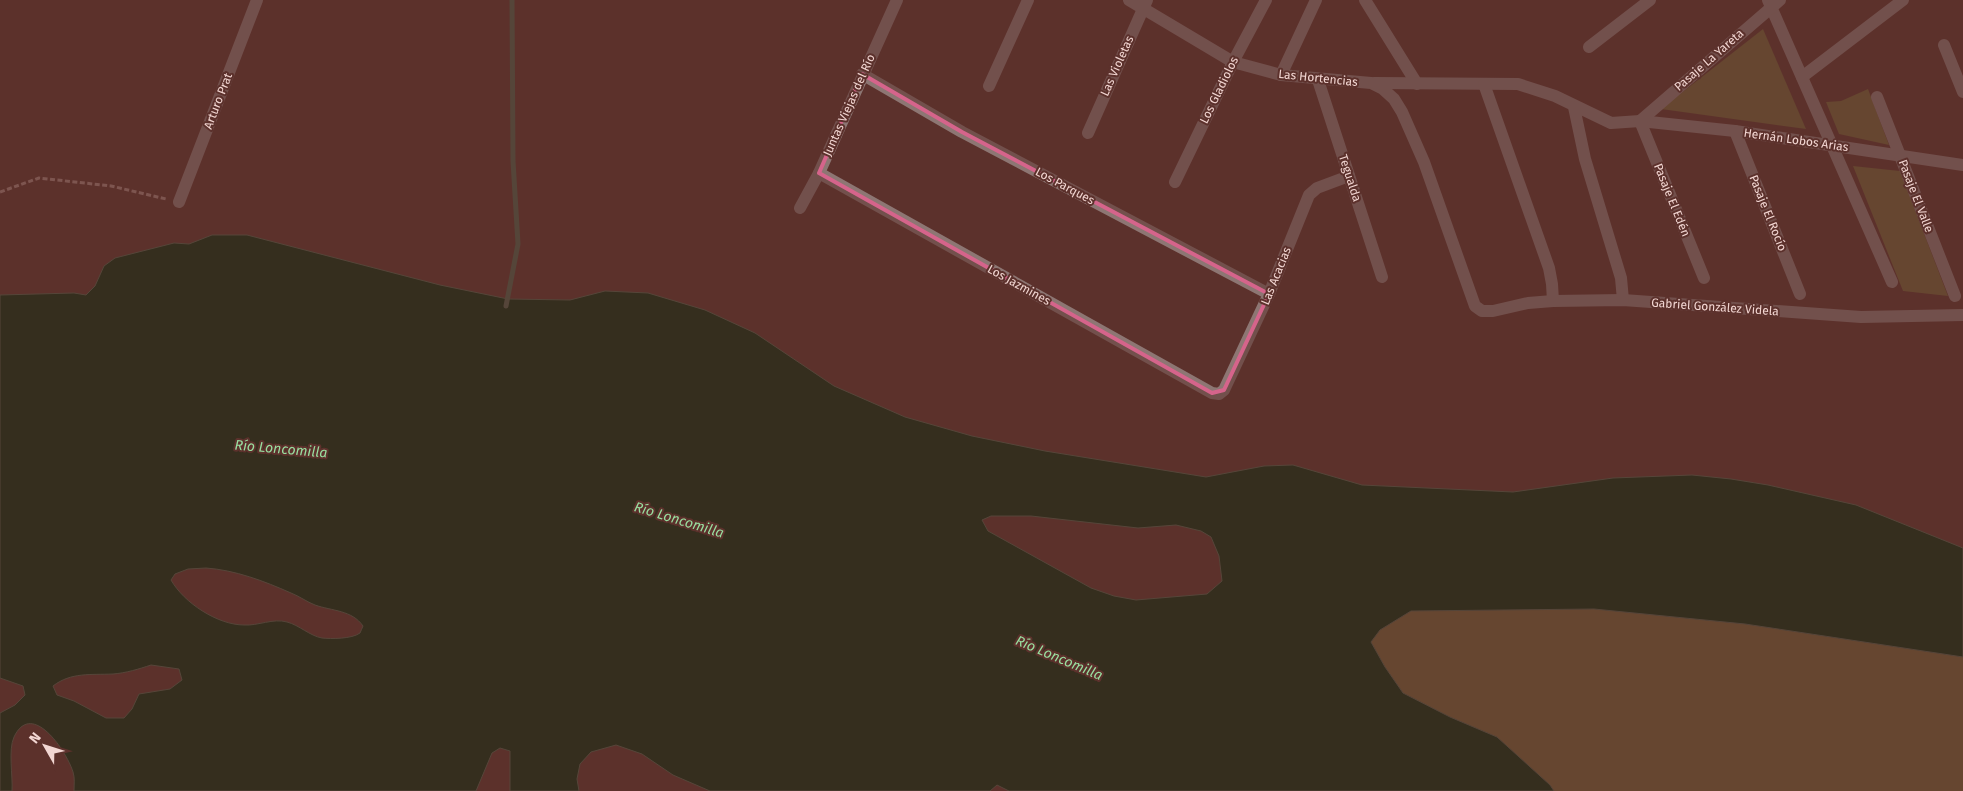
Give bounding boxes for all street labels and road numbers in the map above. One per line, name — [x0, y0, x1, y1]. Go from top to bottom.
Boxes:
street label: Pasaje La Yareta — [1672, 26, 1746, 94]
street label: Las Violetas — [1098, 33, 1137, 98]
street label: Juntas Viejas del Río — [820, 52, 878, 158]
street label: Los Gladiolos — [1197, 54, 1241, 126]
street label: Las Hortencias — [1278, 67, 1359, 89]
street label: Arturo Prat — [201, 70, 235, 131]
street label: Hernán Lobos Arias — [1743, 126, 1850, 154]
street label: Tegualda — [1336, 153, 1364, 203]
street label: Pasaje El Valle — [1896, 158, 1936, 234]
street label: Pasaje El Edén — [1651, 161, 1693, 239]
street label: Los Parques — [1033, 165, 1097, 208]
street label: Pasaje El Rocío — [1746, 173, 1790, 253]
street label: Las Acacias — [1258, 245, 1294, 307]
street label: Los Jazmines — [985, 262, 1053, 308]
street label: Gabriel González Videla — [1651, 296, 1779, 318]

